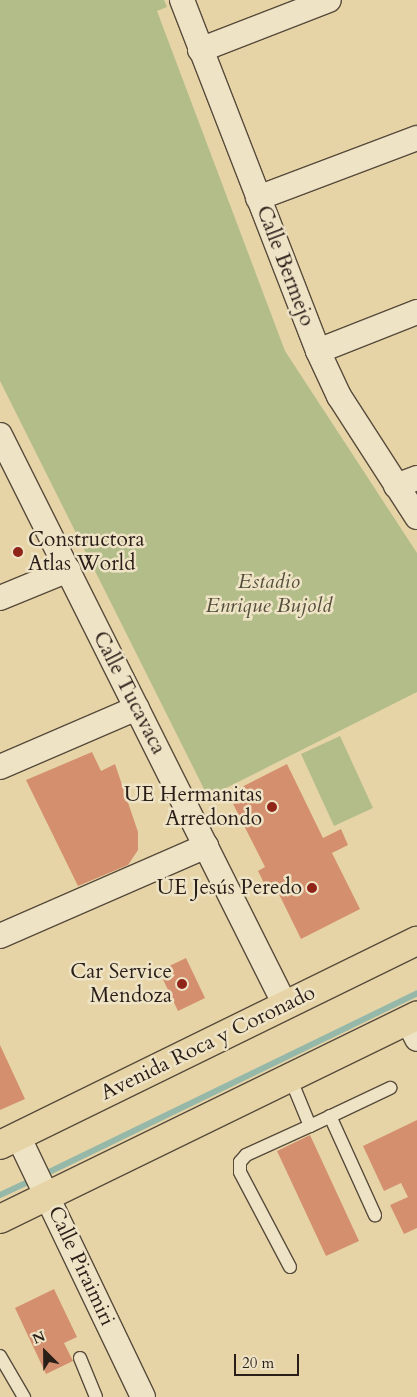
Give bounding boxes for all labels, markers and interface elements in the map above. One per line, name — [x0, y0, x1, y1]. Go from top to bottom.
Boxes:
street label: Calle Bermejo — [250, 202, 320, 330]
place label: Constructora Atlas World — [28, 527, 144, 577]
marker: Constructora Atlas World — [12, 546, 24, 558]
park label: Estadio Enrique Bujold — [206, 569, 332, 619]
street label: Calle Tucavaca — [87, 627, 171, 759]
place label: UE Hermanitas Arredondo — [124, 782, 262, 832]
marker: UE Hermanitas Arredondo — [266, 801, 278, 813]
place label: UE Jesús Peredo — [157, 875, 302, 901]
marker: UE Jesús Peredo — [306, 882, 318, 894]
place label: Car Service Mendoza — [70, 959, 172, 1009]
marker: Car Service Mendoza — [176, 978, 188, 990]
street label: Avenida Roca y Coronado — [97, 980, 319, 1106]
street label: Calle Piraimiri — [42, 1202, 120, 1330]
north arrow — [20, 1327, 70, 1377]
text: N — [30, 1327, 48, 1349]
scale bar — [237, 1344, 302, 1376]
text: 20 m — [242, 1353, 274, 1373]

